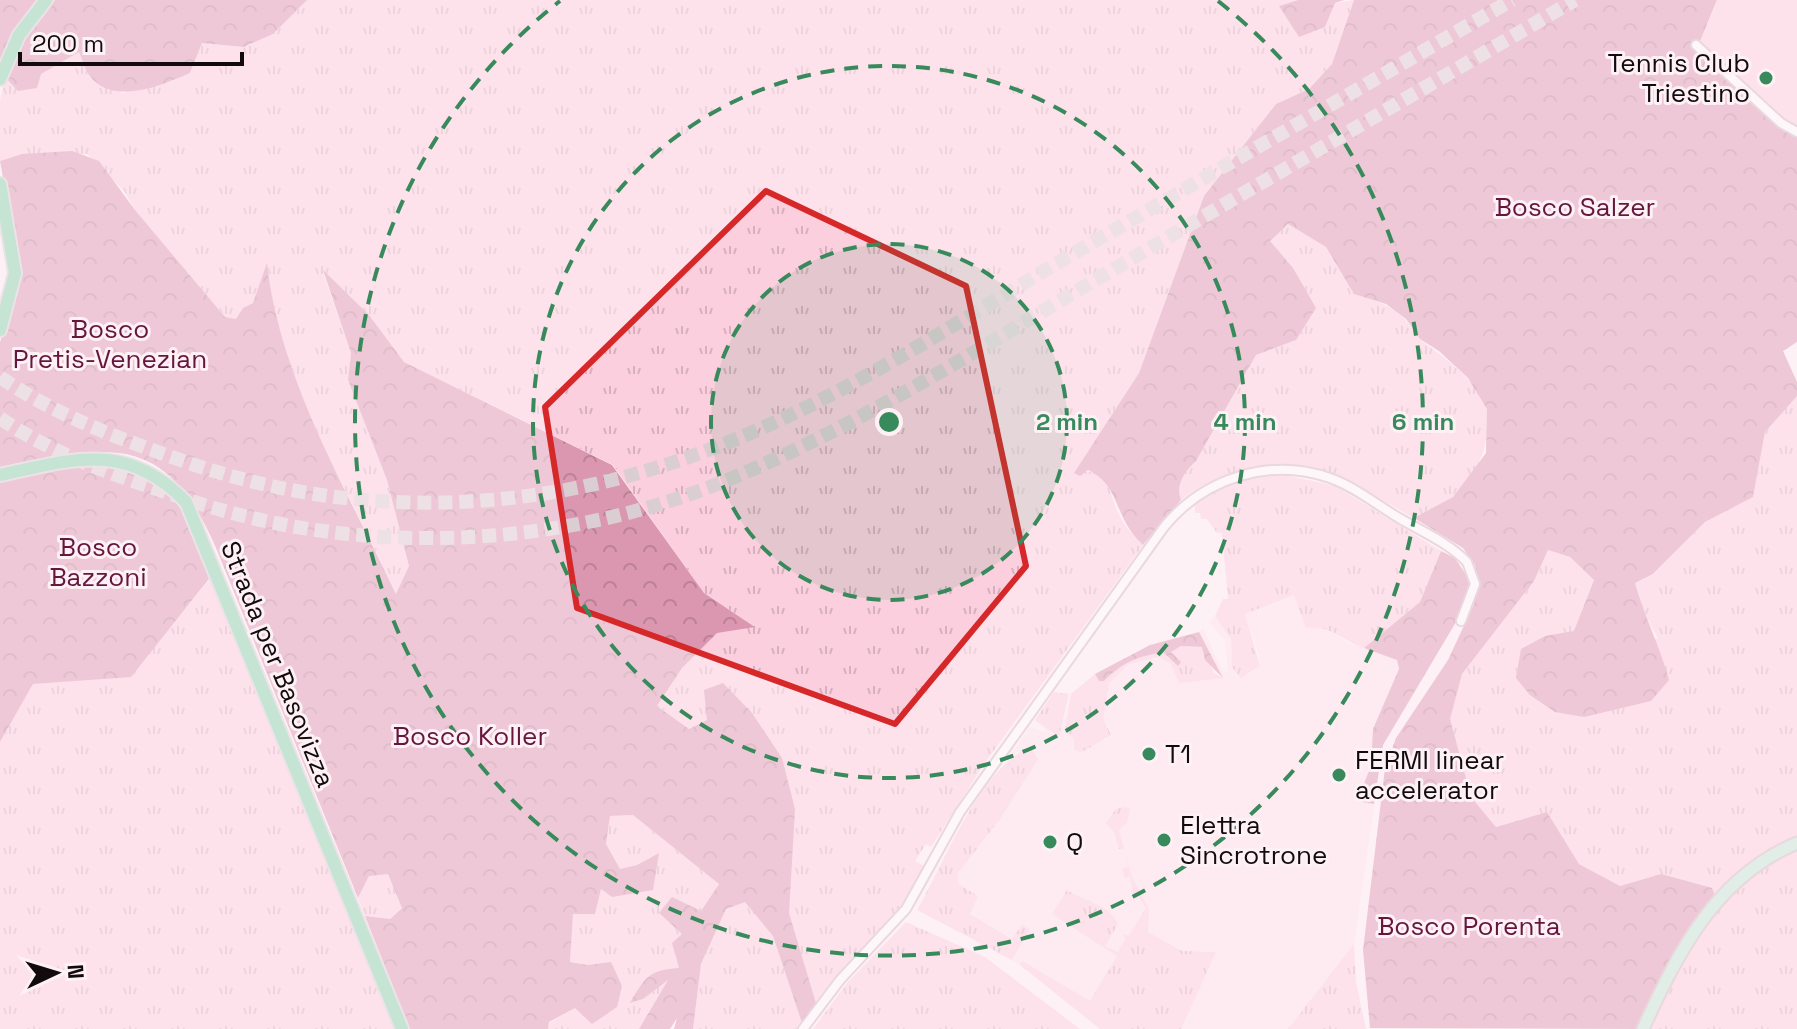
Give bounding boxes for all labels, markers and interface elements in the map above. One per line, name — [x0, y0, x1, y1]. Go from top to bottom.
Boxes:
scale bar — [20, 16, 242, 66]
text: 200 m — [32, 28, 104, 59]
place label: Tennis Club Triestino — [1608, 46, 1750, 110]
marker: Tennis Club Triestino — [1757, 69, 1775, 87]
park label: Bosco Salzer — [1495, 190, 1655, 224]
park label: Bosco Pretis-Venezian — [13, 312, 207, 376]
text: 2 min — [1036, 406, 1098, 437]
text: 4 min — [1213, 406, 1277, 437]
text: 6 min — [1392, 406, 1454, 437]
centre of rings — [875, 408, 903, 436]
park label: Bosco Bazzoni — [49, 530, 147, 594]
street label: Strada per Basovizza — [213, 536, 343, 792]
park label: Bosco Koller — [393, 719, 547, 753]
place label: T1 — [1165, 737, 1191, 771]
place label: FERMI linear accelerator — [1355, 743, 1504, 807]
marker: T1 — [1140, 745, 1158, 763]
marker: FERMI linear accelerator — [1330, 766, 1348, 784]
place label: Elettra Sincrotrone — [1180, 808, 1327, 872]
place label: Q — [1066, 825, 1083, 859]
marker: Elettra Sincrotrone — [1155, 831, 1173, 849]
marker: Q — [1041, 833, 1059, 851]
park label: Bosco Porenta — [1377, 909, 1561, 943]
north arrow — [16, 933, 96, 1013]
text: N — [61, 963, 90, 980]

